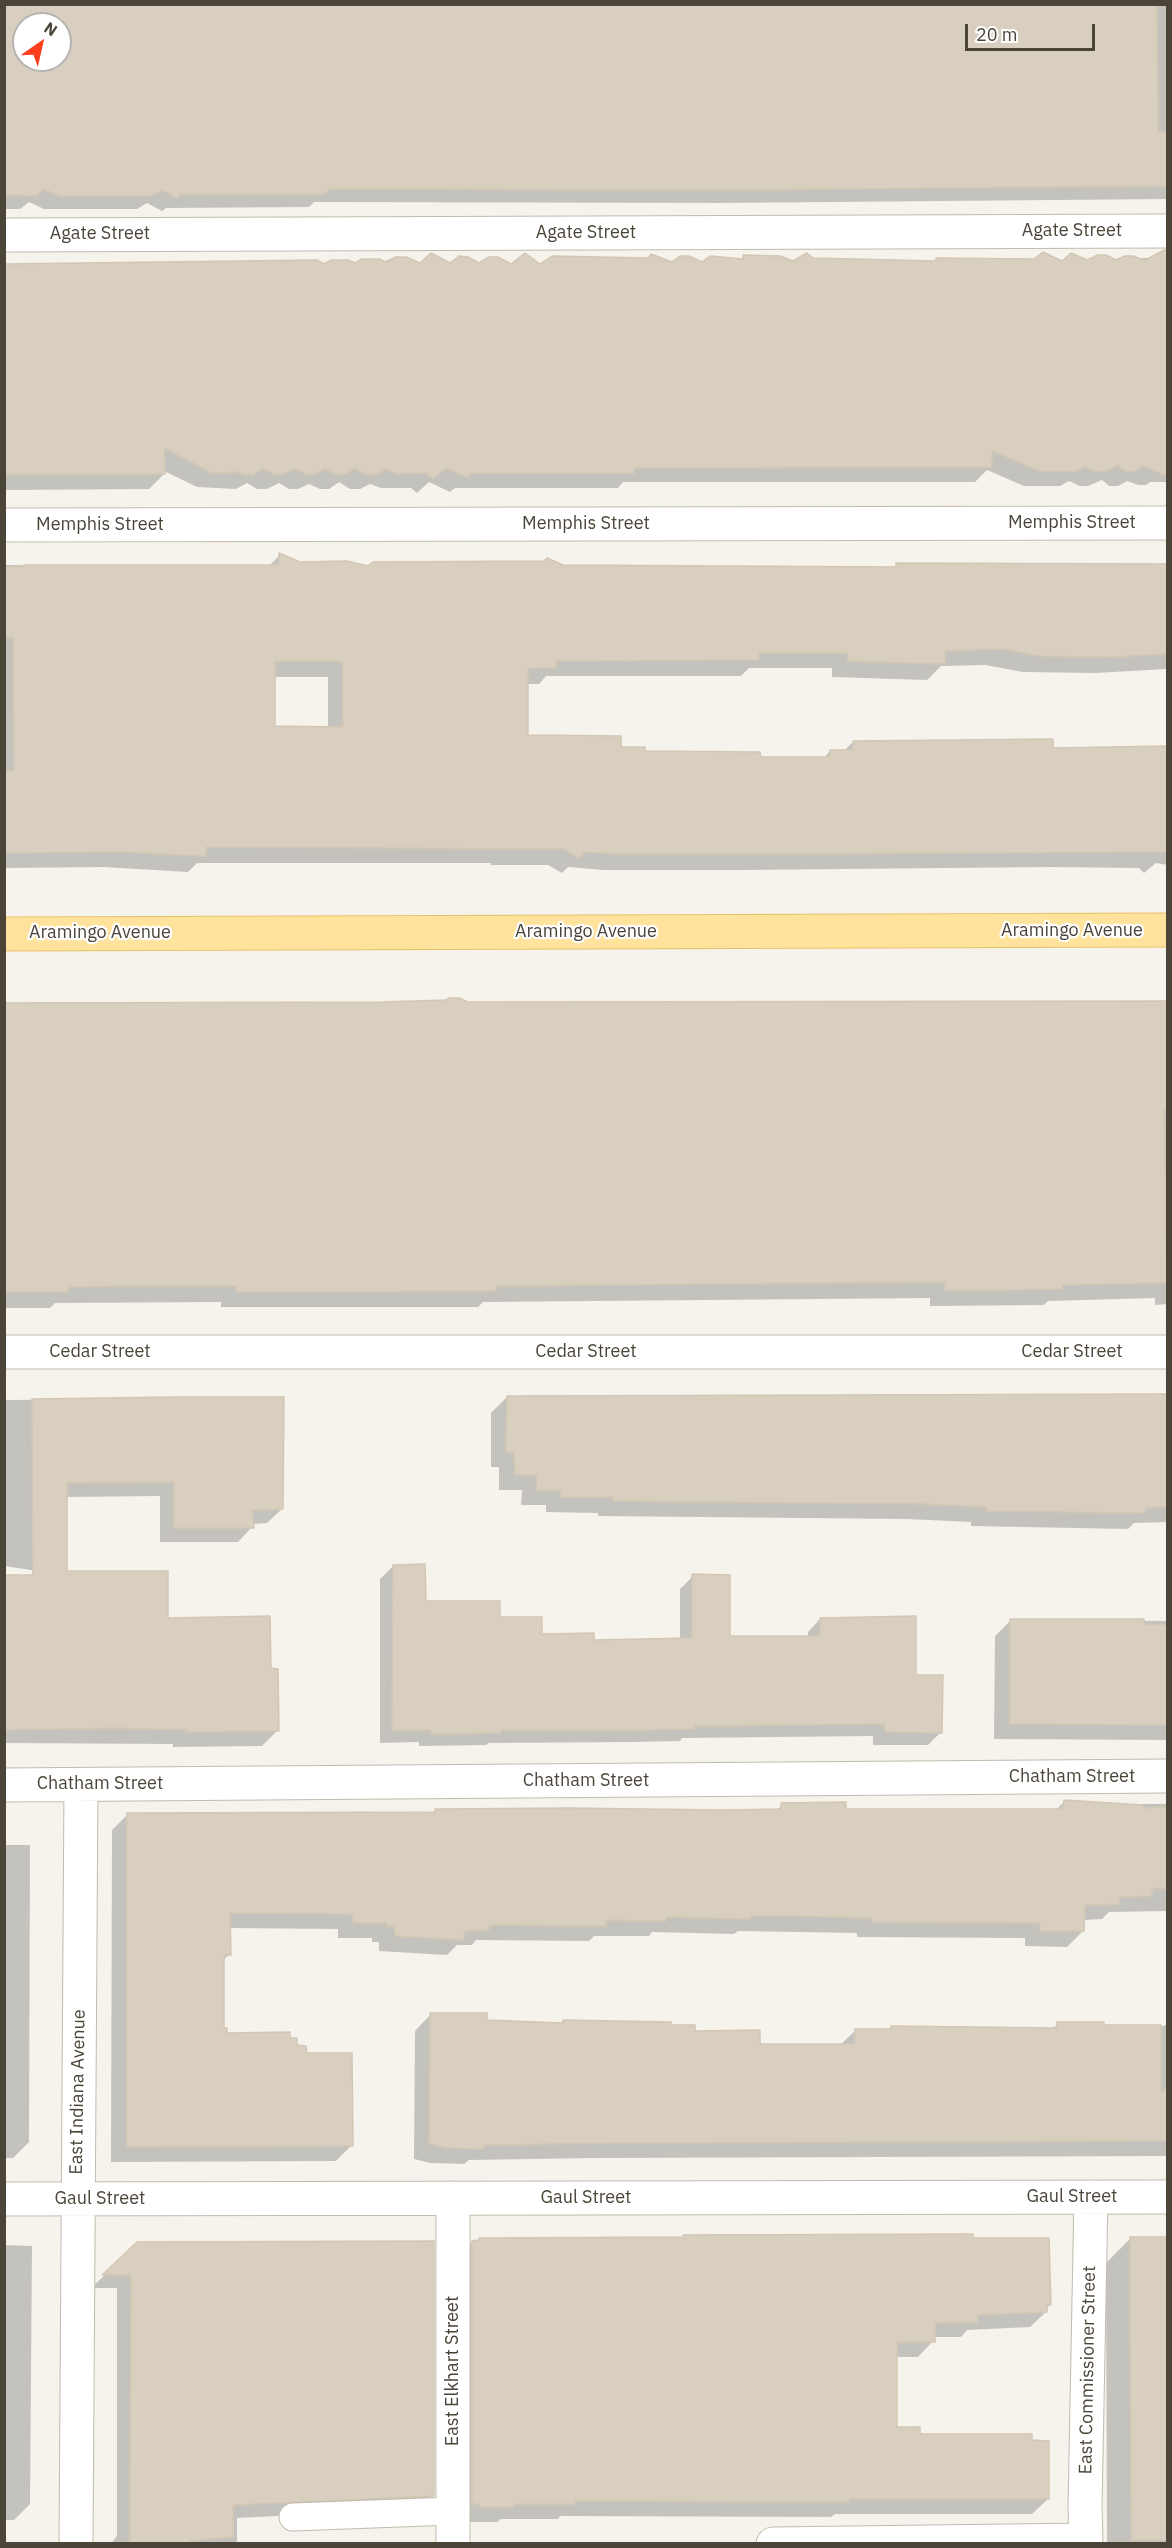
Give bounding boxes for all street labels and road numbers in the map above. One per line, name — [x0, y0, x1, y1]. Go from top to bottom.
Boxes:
street label: Agate Street — [1022, 220, 1122, 242]
street label: Agate Street — [536, 222, 636, 244]
street label: Agate Street — [50, 223, 150, 245]
street label: Memphis Street — [1008, 512, 1136, 534]
street label: Memphis Street — [522, 513, 650, 535]
street label: Memphis Street — [36, 514, 164, 536]
street label: Aramingo Avenue — [1001, 920, 1143, 942]
street label: Aramingo Avenue — [515, 921, 657, 943]
street label: Aramingo Avenue — [29, 922, 171, 944]
street label: Cedar Street — [49, 1341, 151, 1363]
street label: Cedar Street — [535, 1341, 637, 1363]
street label: Cedar Street — [1021, 1341, 1123, 1363]
street label: Chatham Street — [1009, 1766, 1135, 1788]
street label: Chatham Street — [523, 1770, 649, 1792]
street label: Chatham Street — [37, 1773, 163, 1795]
street label: East Indiana Avenue — [66, 2009, 90, 2175]
street label: Gaul Street — [1027, 2186, 1117, 2208]
street label: Gaul Street — [541, 2187, 631, 2209]
street label: Gaul Street — [55, 2188, 145, 2210]
street label: East Commissioner Street — [1075, 2265, 1101, 2475]
street label: East Elkhart Street — [442, 2296, 464, 2446]

